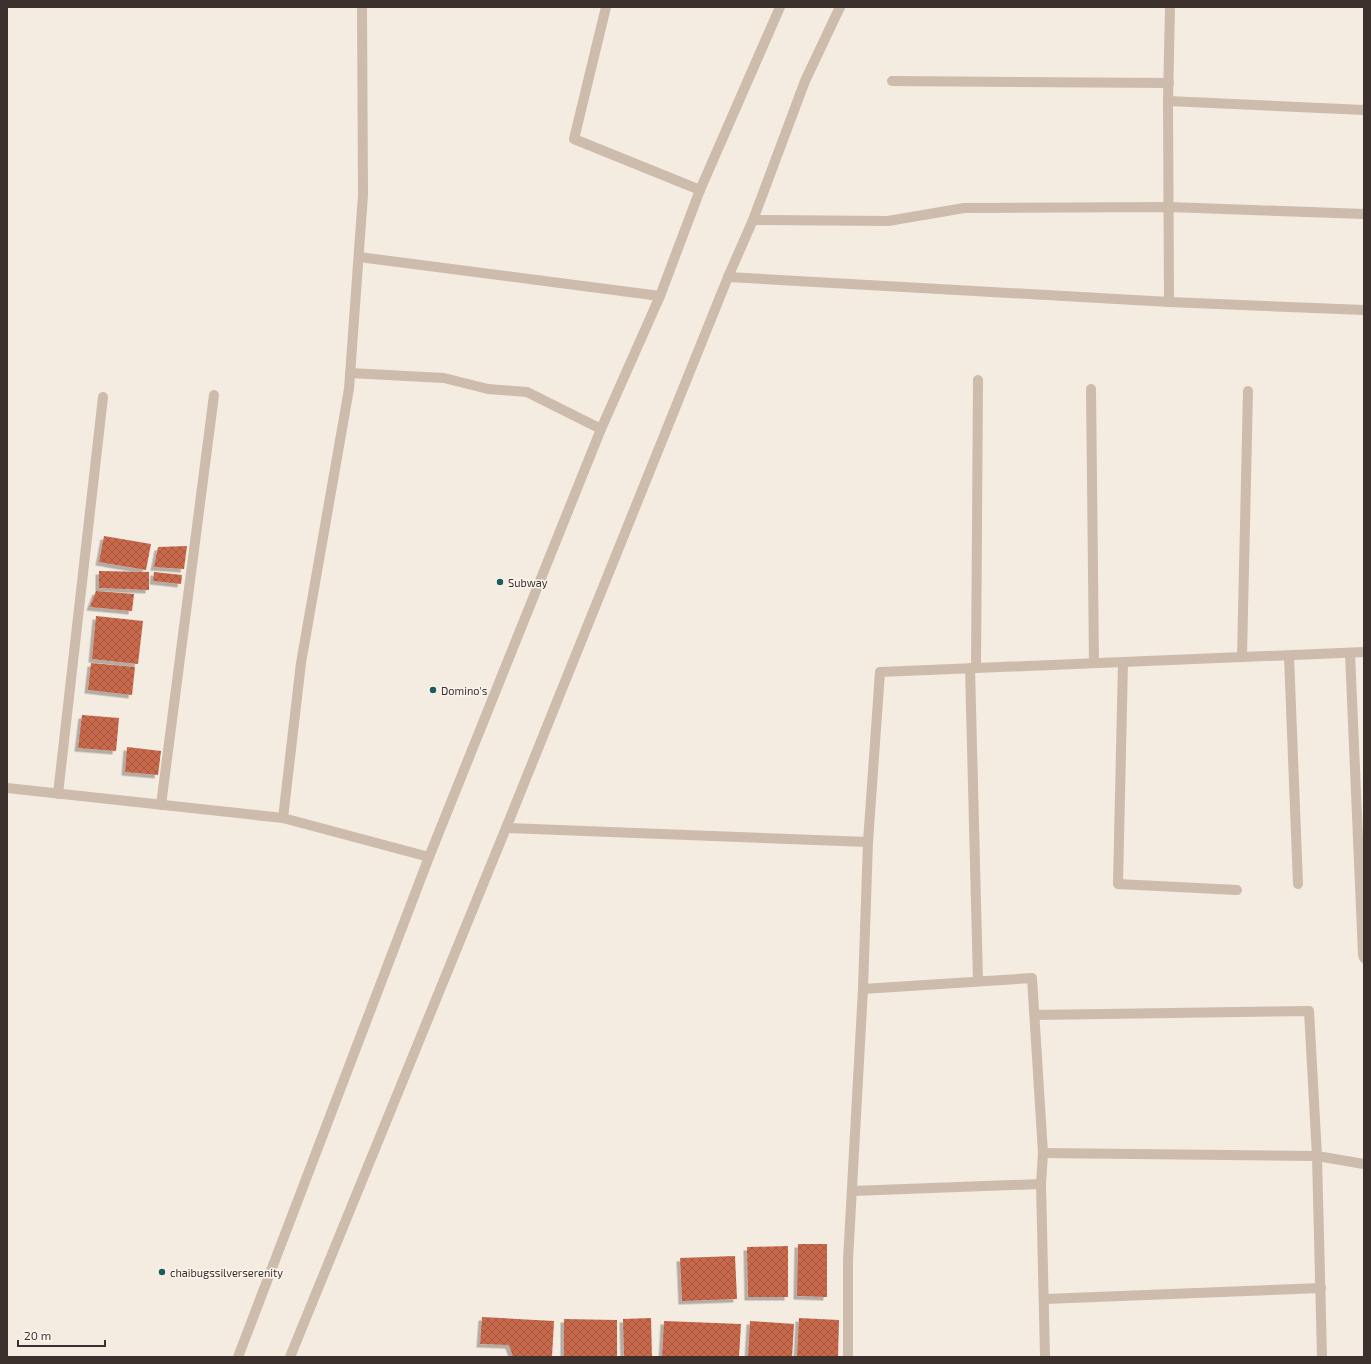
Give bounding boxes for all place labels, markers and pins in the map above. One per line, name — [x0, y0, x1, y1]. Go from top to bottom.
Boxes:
place label: Subway — [508, 576, 548, 589]
marker: Subway — [495, 577, 505, 587]
place label: Domino's — [441, 684, 488, 697]
marker: Domino's — [428, 685, 438, 695]
place label: chaibugssilverserenity — [170, 1266, 283, 1279]
marker: chaibugssilverserenity — [157, 1267, 167, 1277]

